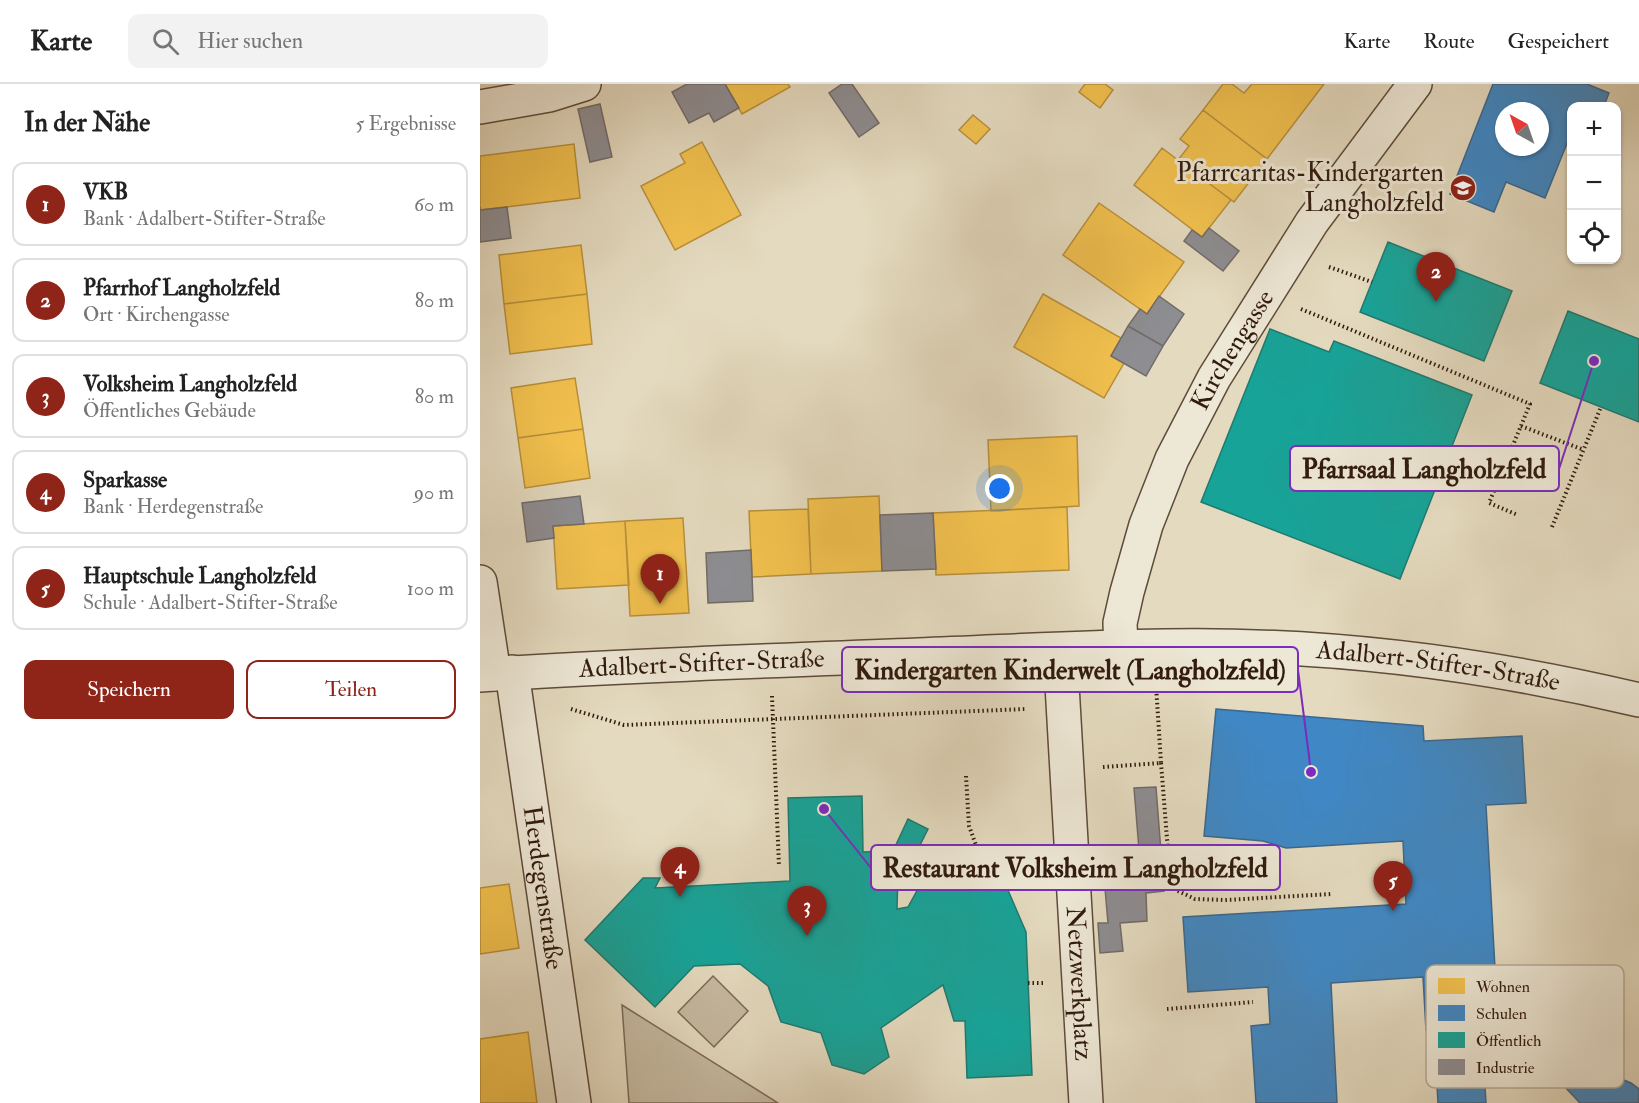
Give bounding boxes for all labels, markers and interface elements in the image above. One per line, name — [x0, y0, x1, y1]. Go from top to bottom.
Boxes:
search box — [128, 14, 548, 68]
text: Karte — [30, 24, 92, 59]
icon: search — [149, 25, 182, 58]
text: Hier suchen — [197, 27, 303, 55]
text: Karte — [1344, 28, 1390, 55]
text: Route — [1423, 28, 1475, 55]
text: Gespeichert — [1508, 28, 1609, 55]
north arrow — [1495, 102, 1549, 156]
map controls — [1567, 102, 1621, 264]
button: + — [1567, 102, 1621, 156]
text: In der Nähe — [24, 107, 150, 139]
text: 5 Ergebnisse — [356, 111, 456, 136]
button: − — [1567, 156, 1621, 210]
place label: Pfarrcaritas-Kindergarten Langholzfeld — [1176, 157, 1444, 219]
school or university icon: Pfarrcaritas-Kindergarten Langholzfeld — [1448, 173, 1478, 203]
text: VKB — [83, 178, 128, 206]
text: 1 — [42, 192, 49, 217]
text: 60 m — [414, 192, 454, 217]
text: Bank · Adalbert-Stifter-Straße — [83, 206, 326, 231]
button: locate — [1567, 210, 1621, 264]
pin: 2 — [1416, 252, 1456, 302]
text: Pfarrhof Langholzfeld — [83, 274, 280, 302]
street label: Kirchengasse — [1184, 284, 1281, 416]
text: 2 — [40, 288, 51, 313]
text: 80 m — [415, 288, 454, 313]
text: Ort · Kirchengasse — [83, 302, 230, 327]
text: Volksheim Langholzfeld — [83, 370, 297, 398]
text: 3 — [42, 384, 49, 409]
text: 80 m — [415, 384, 454, 409]
text: Öffentliches Gebäude — [83, 398, 256, 423]
callout: Pfarrsaal Langholzfeld — [1290, 446, 1559, 491]
text: Pfarrsaal Langholzfeld — [1302, 453, 1547, 487]
text: Sparkasse — [83, 466, 167, 494]
your location — [985, 474, 1014, 503]
text: 4 — [40, 480, 51, 505]
text: 90 m — [414, 480, 454, 505]
text: Bank · Herdegenstraße — [83, 494, 263, 519]
pin: 1 — [640, 554, 680, 604]
text: Hauptschule Langholzfeld — [83, 562, 316, 590]
text: 5 — [41, 576, 50, 601]
text: 100 m — [407, 576, 454, 601]
text: Schule · Adalbert-Stifter-Straße — [83, 590, 338, 615]
street label: Adalbert-Stifter-Straße — [1314, 634, 1563, 698]
street label: Adalbert-Stifter-Straße — [577, 643, 825, 685]
callout: Kindergarten Kinderwelt (Langholzfeld) — [842, 647, 1298, 692]
text: Kindergarten Kinderwelt (Langholzfeld) — [854, 654, 1286, 688]
button: Speichern — [24, 660, 234, 719]
button: Teilen — [246, 660, 456, 719]
street label: Herdegenstraße — [515, 804, 571, 972]
callout: Restaurant Volksheim Langholzfeld — [871, 845, 1280, 890]
pin: 4 — [660, 848, 700, 897]
text: Restaurant Volksheim Langholzfeld — [882, 852, 1268, 886]
pin: 5 — [1374, 862, 1412, 911]
pin: 3 — [788, 886, 826, 936]
street label: Netzwerkplatz — [1059, 905, 1100, 1062]
legend — [1426, 965, 1624, 1088]
text: Wohnen — [1475, 977, 1530, 997]
text: Schulen — [1476, 1004, 1527, 1024]
text: Öffentlich — [1476, 1031, 1542, 1051]
text: Industrie — [1476, 1058, 1535, 1078]

